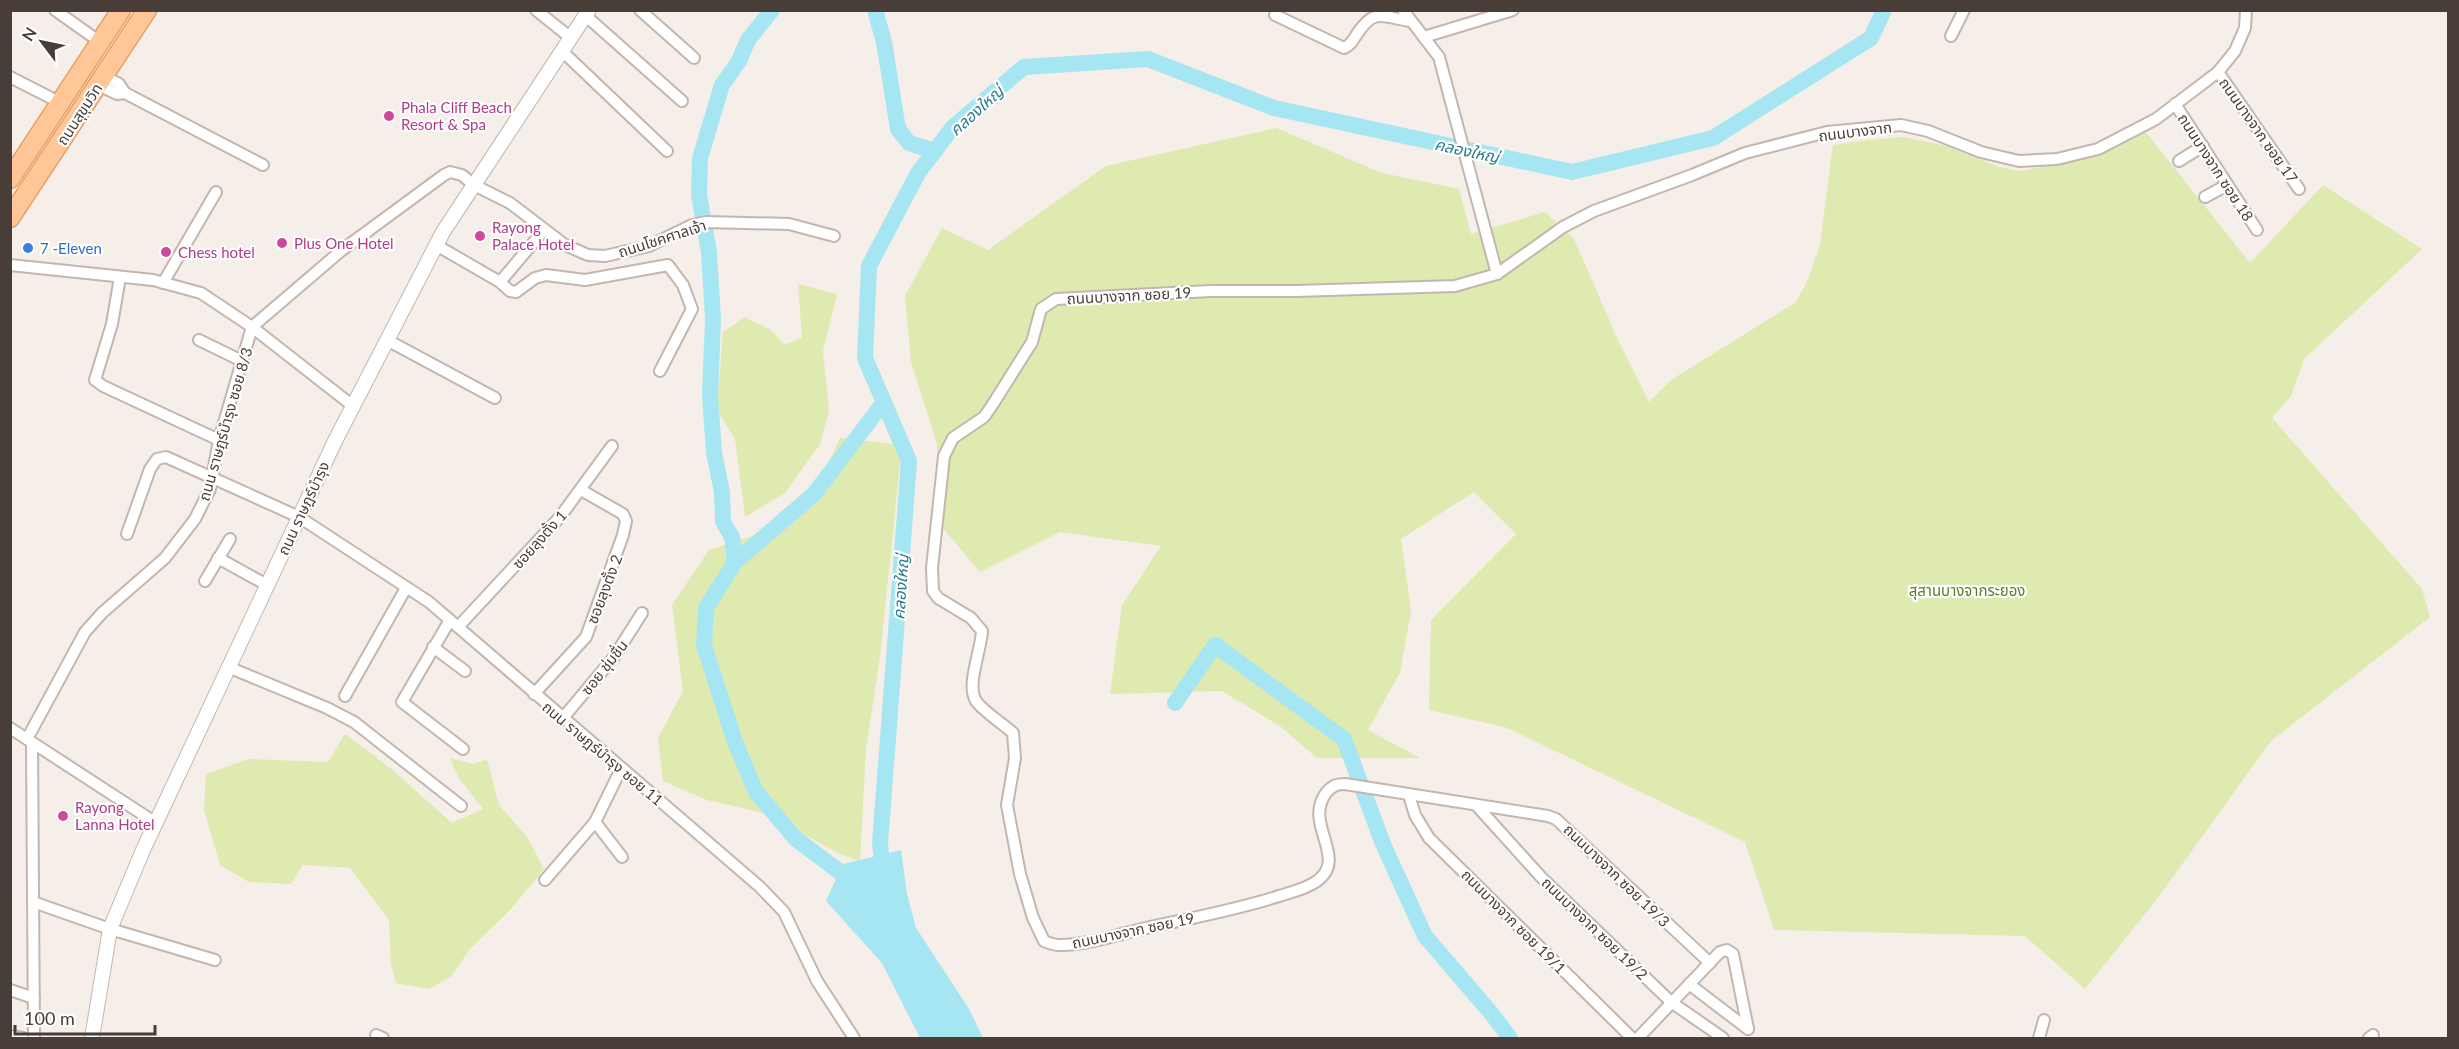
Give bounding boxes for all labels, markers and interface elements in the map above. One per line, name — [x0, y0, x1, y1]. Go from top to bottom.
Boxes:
north arrow — [12, 12, 72, 72]
text: N — [18, 24, 40, 44]
street label: ถนนบางจาก ซอย 17 — [2216, 74, 2302, 186]
street label: ถนนสุขุมวิท — [52, 80, 106, 149]
water label: คลองใหญ่ — [945, 80, 1008, 139]
place label: Phala Cliff Beach Resort & Spa — [401, 98, 512, 133]
marker: Phala Cliff Beach Resort & Spa — [382, 109, 396, 123]
street label: ถนนบางจาก ซอย 18 — [2175, 110, 2257, 224]
street label: ถนนบางจาก — [1817, 118, 1893, 144]
water label: คลองใหญ่ — [1433, 134, 1503, 166]
street label: ถนนโชคศาลเจ้า — [616, 215, 708, 261]
place label: Rayong Palace Hotel — [492, 218, 574, 253]
marker: Rayong Palace Hotel — [473, 229, 487, 243]
place label: Plus One Hotel — [294, 234, 394, 252]
marker: Plus One Hotel — [275, 236, 289, 250]
place label: 7 -Eleven — [40, 239, 102, 257]
marker: 7 -Eleven — [21, 241, 35, 255]
place label: Chess hotel — [178, 243, 255, 261]
marker: Chess hotel — [159, 245, 173, 259]
street label: ถนนบางจาก ซอย 19 — [1066, 283, 1192, 307]
street label: ถนน ราษฎร์บำรุง ซอย 8/3 — [194, 345, 257, 503]
street label: ถนน ราษฎร์บำรุง — [273, 458, 333, 558]
street label: ซอยลุงตั้ง 1 — [508, 506, 571, 573]
street label: ซอยลุงตั้ง 2 — [582, 552, 626, 626]
water label: คลองใหญ่ — [888, 552, 912, 620]
park label: สุสานบางจากระยอง — [1909, 581, 2025, 600]
street label: ซอย ชุ่มชื่น — [576, 635, 632, 699]
street label: ถนน ราษฎร์บำรุง ซอย 11 — [538, 697, 667, 810]
place label: Rayong Lanna Hotel — [75, 798, 155, 833]
marker: Rayong Lanna Hotel — [56, 809, 70, 823]
street label: ถนนบางจาก ซอย 19/3 — [1560, 820, 1674, 930]
street label: ถนนบางจาก ซอย 19/1 — [1458, 865, 1570, 977]
street label: ถนนบางจาก ซอย 19/2 — [1538, 873, 1652, 983]
street label: ถนนบางจาก ซอย 19 — [1070, 908, 1196, 952]
scale bar — [15, 998, 154, 1036]
text: 100 m — [24, 1007, 75, 1029]

